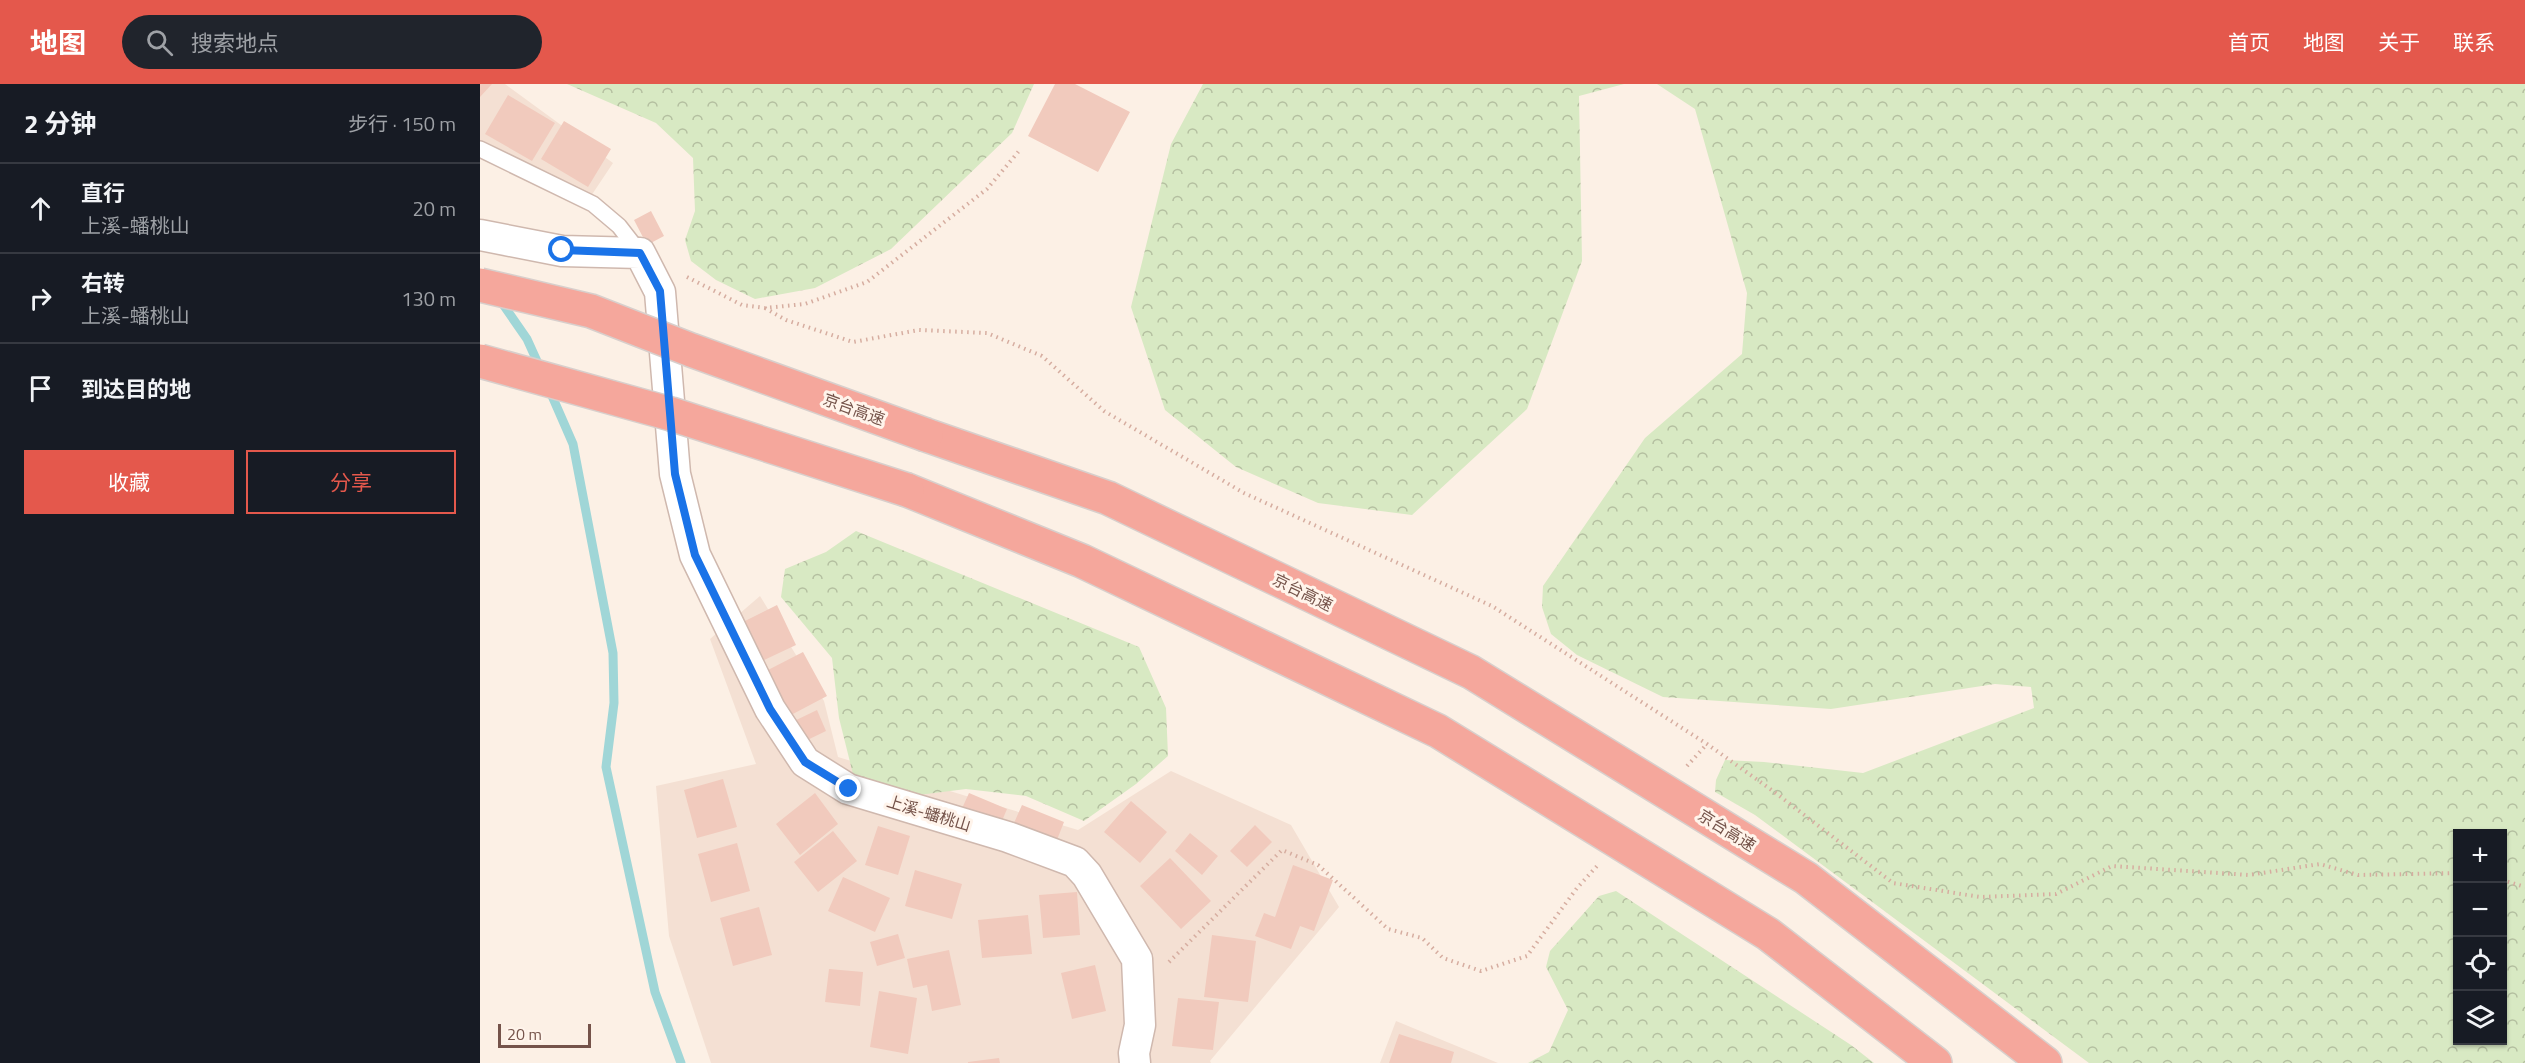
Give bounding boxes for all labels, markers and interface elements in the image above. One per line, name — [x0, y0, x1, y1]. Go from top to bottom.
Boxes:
search box — [122, 15, 542, 69]
text: 地图 — [30, 21, 86, 64]
icon: search — [143, 26, 176, 59]
text: 搜索地点 — [191, 26, 279, 60]
text: 首页 — [2228, 26, 2270, 58]
text: 地图 — [2303, 26, 2345, 58]
text: 关于 — [2378, 26, 2420, 58]
text: 联系 — [2453, 26, 2495, 58]
text: 2 分钟 — [24, 104, 96, 143]
text: 步行 · 150 m — [348, 108, 456, 139]
text: 直行 — [81, 176, 125, 210]
icon: ahead — [24, 192, 57, 225]
text: 20 m — [412, 193, 456, 224]
text: 上溪-蟠桃山 — [81, 210, 190, 241]
route start — [548, 236, 574, 262]
text: 右转 — [81, 266, 125, 300]
icon: right — [24, 282, 57, 315]
text: 130 m — [401, 283, 456, 314]
text: 上溪-蟠桃山 — [81, 300, 190, 331]
icon: arrive — [24, 372, 57, 405]
text: 到达目的地 — [81, 372, 191, 406]
street label: 京台高速 — [820, 387, 888, 431]
button: 收藏 — [24, 450, 234, 514]
button: 分享 — [246, 450, 456, 514]
street label: 京台高速 — [1269, 567, 1337, 617]
route end — [835, 775, 861, 801]
street label: 上溪-蟠桃山 — [884, 789, 974, 837]
street label: 京台高速 — [1693, 803, 1761, 857]
map controls — [2453, 829, 2507, 1045]
button: + — [2453, 829, 2507, 883]
button: − — [2453, 883, 2507, 937]
button: locate — [2453, 937, 2507, 991]
button: layers — [2453, 991, 2507, 1045]
scale bar — [498, 1021, 591, 1048]
text: 20 m — [507, 1022, 542, 1046]

